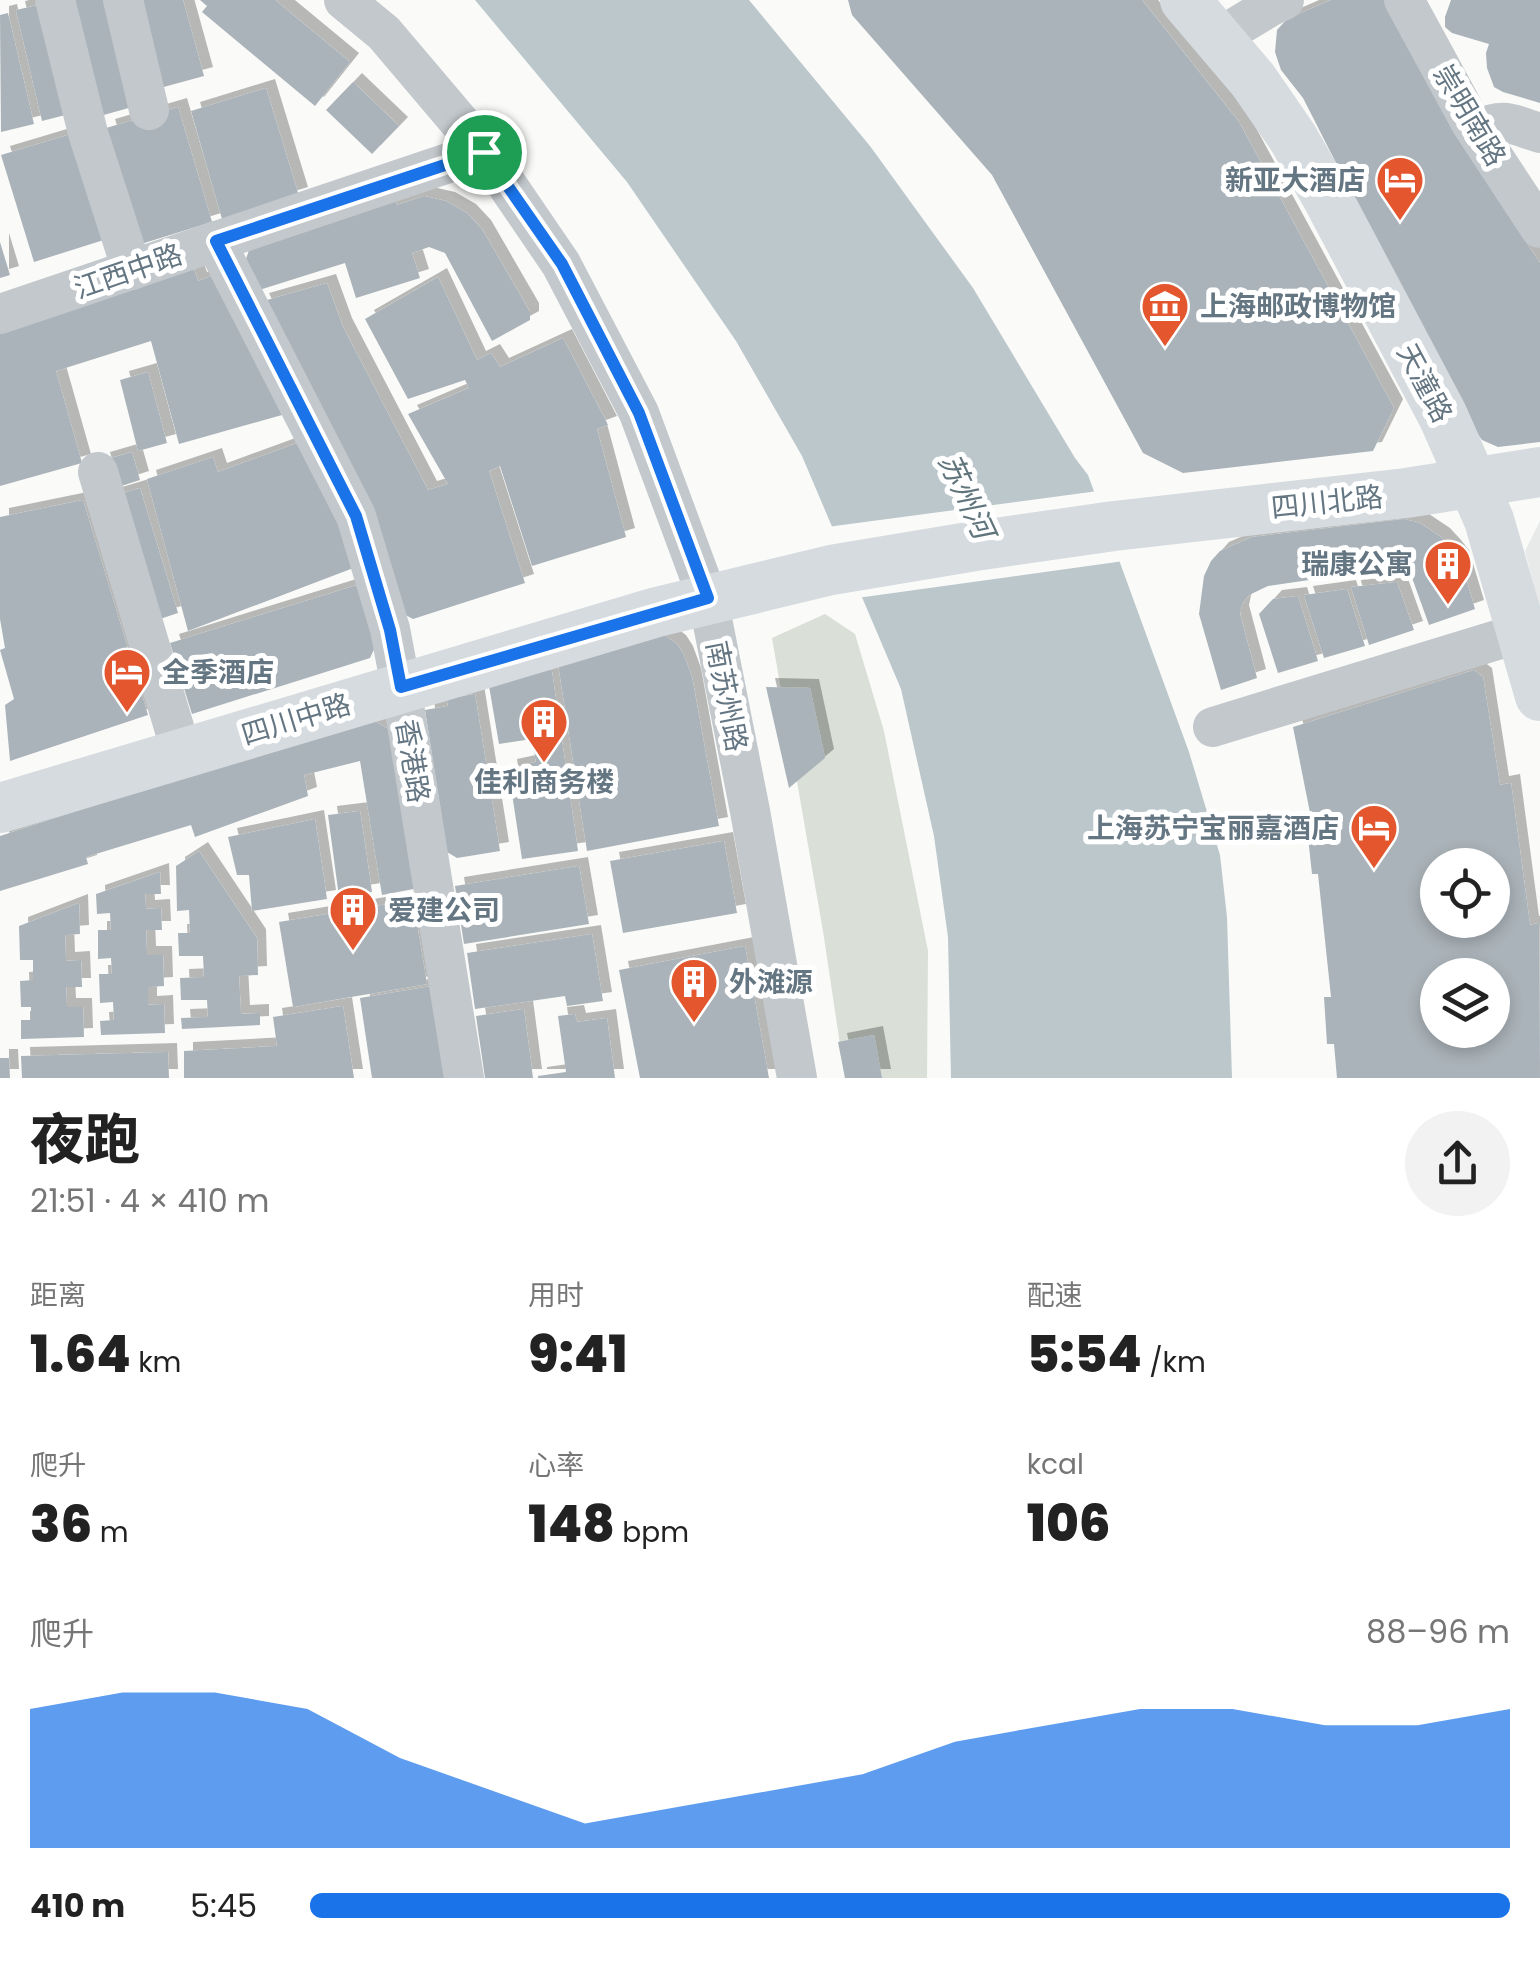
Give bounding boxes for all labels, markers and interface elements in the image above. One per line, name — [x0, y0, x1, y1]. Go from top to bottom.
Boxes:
street label: 崇明南路 — [1424, 57, 1515, 173]
pin — [442, 110, 527, 195]
icon: arrive — [457, 125, 512, 180]
hotel icon: 新亚大酒店 — [1374, 154, 1426, 222]
place label: 新亚大酒店 — [1225, 161, 1365, 200]
street label: 江西中路 — [69, 235, 187, 308]
museum icon: 上海邮政博物馆 — [1139, 280, 1191, 348]
place label: 上海邮政博物馆 — [1200, 287, 1396, 326]
street label: 天潼路 — [1388, 337, 1461, 429]
water label: 苏州河 — [928, 446, 1007, 550]
street label: 四川北路 — [1269, 477, 1385, 528]
building icon: 瑞康公寓 — [1422, 538, 1474, 606]
place label: 瑞康公寓 — [1301, 545, 1413, 584]
street label: 南苏州路 — [697, 637, 756, 755]
hotel icon: 全季酒店 — [101, 646, 153, 714]
place label: 全季酒店 — [162, 653, 274, 692]
street label: 四川中路 — [237, 684, 355, 755]
building icon: 佳利商务楼 — [518, 696, 570, 764]
street label: 香港路 — [387, 717, 438, 806]
place label: 佳利商务楼 — [474, 763, 614, 802]
hotel icon: 上海苏宁宝丽嘉酒店 — [1348, 802, 1400, 870]
place label: 上海苏宁宝丽嘉酒店 — [1087, 809, 1339, 848]
map controls — [1420, 848, 1510, 1048]
button: locate — [1420, 848, 1510, 938]
building icon: 爱建公司 — [327, 884, 379, 952]
place label: 爱建公司 — [388, 891, 500, 930]
building icon: 外滩源 — [668, 956, 720, 1024]
button: layers — [1420, 958, 1510, 1048]
place label: 外滩源 — [729, 963, 813, 1002]
text: 夜跑 — [30, 1101, 140, 1178]
button: share — [1405, 1111, 1510, 1216]
text: 21:51 · 4 × 410 m — [30, 1178, 269, 1223]
text: 距离 — [30, 1276, 86, 1315]
text: 用时 — [528, 1276, 584, 1315]
text: 配速 — [1027, 1276, 1083, 1315]
text: 1.64 — [30, 1319, 131, 1390]
text: 9:41 — [528, 1319, 628, 1390]
text: 5:54 — [1027, 1319, 1142, 1390]
text: km — [131, 1343, 181, 1382]
text: /km — [1142, 1343, 1206, 1382]
text: kcal — [1027, 1445, 1084, 1484]
text: 爬升 — [30, 1446, 86, 1485]
text: 心率 — [528, 1446, 584, 1485]
text: 106 — [1027, 1488, 1111, 1559]
text: 36 — [30, 1489, 92, 1560]
text: 148 — [528, 1489, 615, 1560]
text: m — [92, 1513, 129, 1552]
text: bpm — [615, 1513, 689, 1552]
text: 88–96 m — [1366, 1609, 1510, 1654]
text: 爬升 — [30, 1611, 94, 1656]
text: 410 m — [30, 1883, 125, 1928]
text: 5:45 — [190, 1883, 257, 1928]

